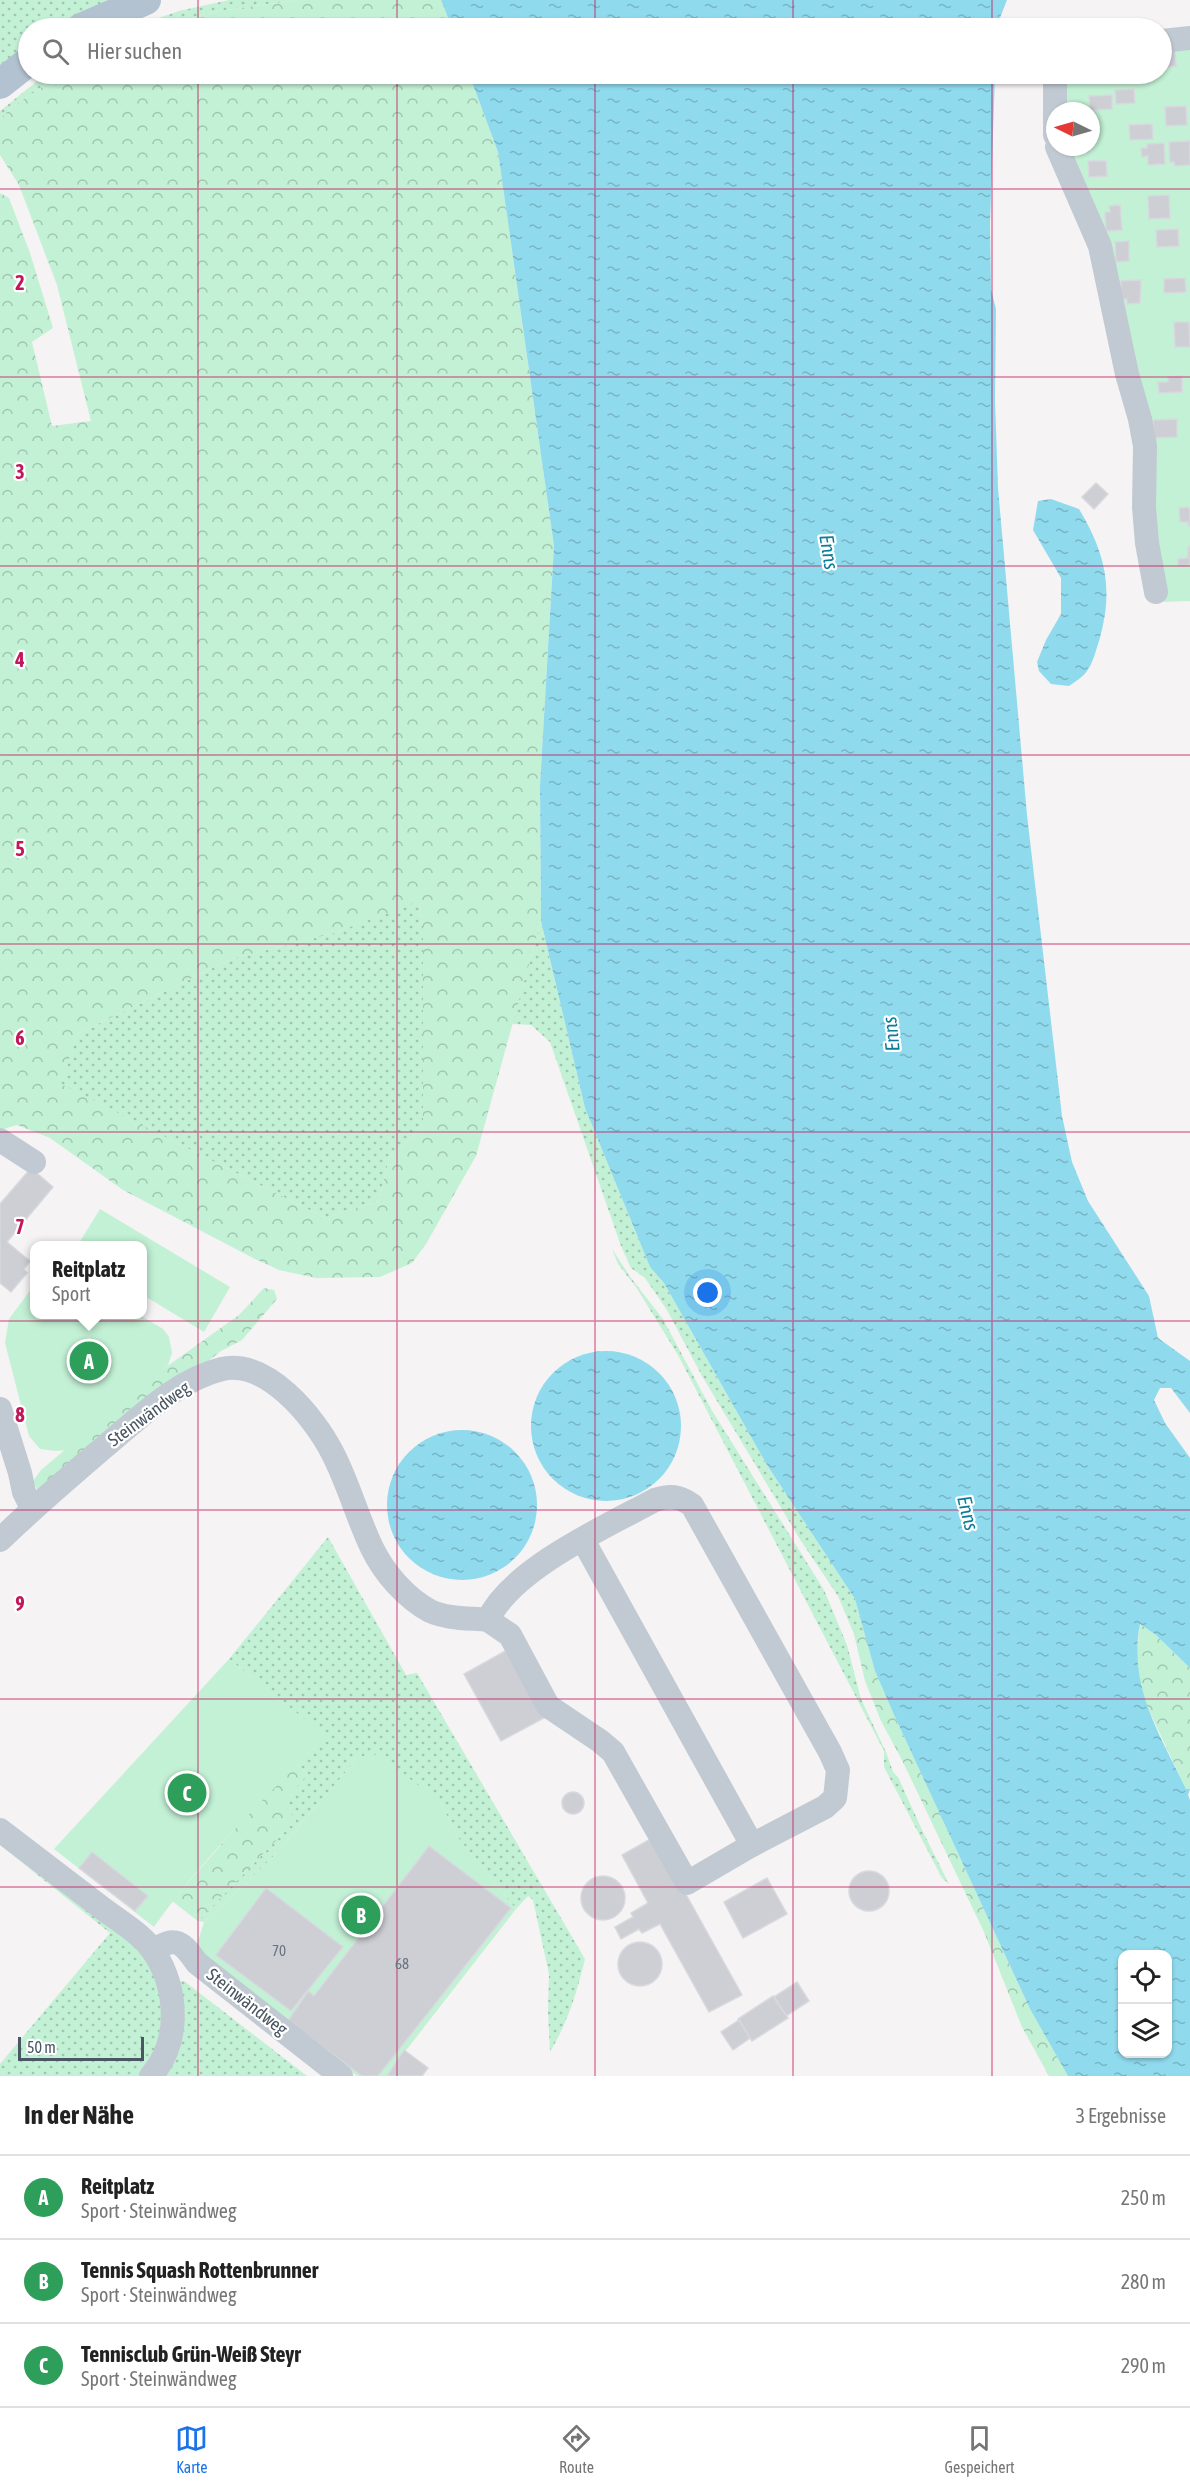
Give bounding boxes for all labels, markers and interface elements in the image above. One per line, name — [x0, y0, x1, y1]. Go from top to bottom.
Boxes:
search box — [18, 18, 1172, 84]
icon: search — [39, 35, 72, 68]
text: Hier suchen — [87, 38, 182, 64]
north arrow — [1046, 102, 1100, 156]
text: 2 — [15, 271, 25, 294]
text: 3 — [15, 460, 25, 483]
water label: Enns — [815, 533, 844, 571]
text: 4 — [14, 648, 25, 671]
text: 5 — [15, 837, 25, 860]
water label: Enns — [877, 1015, 904, 1053]
text: 6 — [15, 1026, 25, 1049]
text: 7 — [15, 1215, 25, 1238]
popup — [30, 1241, 147, 1319]
text: Reitplatz — [52, 1256, 125, 1282]
your location — [693, 1278, 722, 1307]
text: Sport — [52, 1282, 91, 1305]
pin: A — [70, 1338, 109, 1384]
street label: Steinwändweg — [104, 1377, 194, 1450]
text: 8 — [15, 1403, 25, 1426]
water label: Enns — [953, 1493, 984, 1533]
text: 9 — [15, 1592, 25, 1615]
pin: C — [168, 1770, 207, 1816]
pin: B — [342, 1892, 380, 1938]
house number: 70 — [272, 1942, 286, 1959]
map controls — [1118, 1950, 1172, 2058]
button: locate — [1118, 1950, 1172, 2004]
house number: 68 — [395, 1955, 409, 1972]
street label: Steinwändweg — [203, 1964, 292, 2040]
button: layers — [1118, 2004, 1172, 2058]
scale bar — [18, 2034, 144, 2062]
text: 50 m — [27, 2038, 56, 2056]
text: In der Nähe — [24, 2100, 134, 2130]
text: 3 Ergebnisse — [1076, 2104, 1166, 2127]
text: Reitplatz — [81, 2173, 154, 2199]
text: A — [39, 2186, 48, 2209]
text: 250 m — [1121, 2186, 1166, 2209]
text: Sport · Steinwändweg — [81, 2199, 236, 2222]
text: Tennis Squash Rottenbrunner — [81, 2257, 318, 2283]
text: B — [39, 2270, 48, 2293]
text: 280 m — [1121, 2270, 1166, 2293]
text: Sport · Steinwändweg — [81, 2283, 236, 2306]
text: Tennisclub Grün-Weiß Steyr — [81, 2341, 301, 2367]
text: C — [39, 2354, 48, 2377]
text: 290 m — [1121, 2354, 1166, 2377]
text: Sport · Steinwändweg — [81, 2367, 236, 2390]
tab: Karte — [175, 2422, 208, 2476]
tab: Route — [559, 2422, 594, 2476]
tab: Gespeichert — [945, 2422, 1015, 2476]

